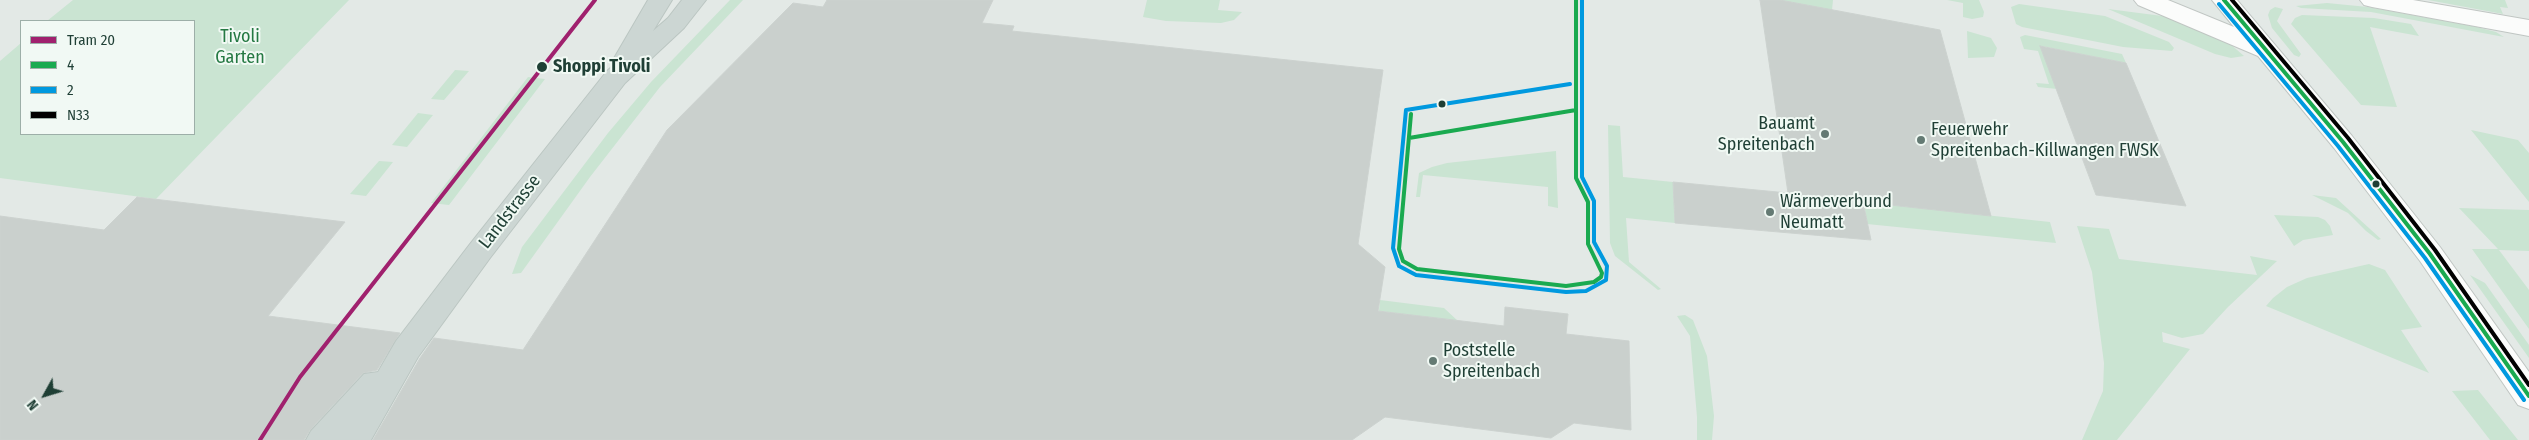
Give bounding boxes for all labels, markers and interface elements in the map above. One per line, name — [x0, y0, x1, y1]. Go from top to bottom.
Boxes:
legend — [20, 20, 195, 135]
park label: Tivoli Garten — [215, 26, 265, 68]
text: Tram 20 — [67, 31, 115, 49]
text: 4 — [67, 56, 74, 74]
place label: Shoppi Tivoli — [553, 56, 650, 78]
marker: Shoppi Tivoli — [535, 60, 549, 74]
text: 2 — [67, 81, 74, 99]
unlabelled marker — [1437, 99, 1447, 109]
text: N33 — [67, 106, 90, 124]
place label: Bauamt Spreitenbach — [1718, 113, 1815, 156]
place label: Feuerwehr Spreitenbach-Killwangen FWSK — [1931, 119, 2159, 162]
marker: Bauamt Spreitenbach — [1819, 128, 1831, 140]
marker: Feuerwehr Spreitenbach-Killwangen FWSK — [1915, 134, 1927, 146]
street label: Landstrasse — [474, 171, 546, 253]
unlabelled marker — [2371, 179, 2381, 189]
place label: Wärmeverbund Neumatt — [1780, 191, 1892, 233]
marker: Wärmeverbund Neumatt — [1764, 206, 1776, 218]
place label: Poststelle Spreitenbach — [1443, 340, 1540, 382]
marker: Poststelle Spreitenbach — [1427, 355, 1439, 367]
north arrow — [20, 370, 70, 420]
text: N — [24, 396, 42, 413]

